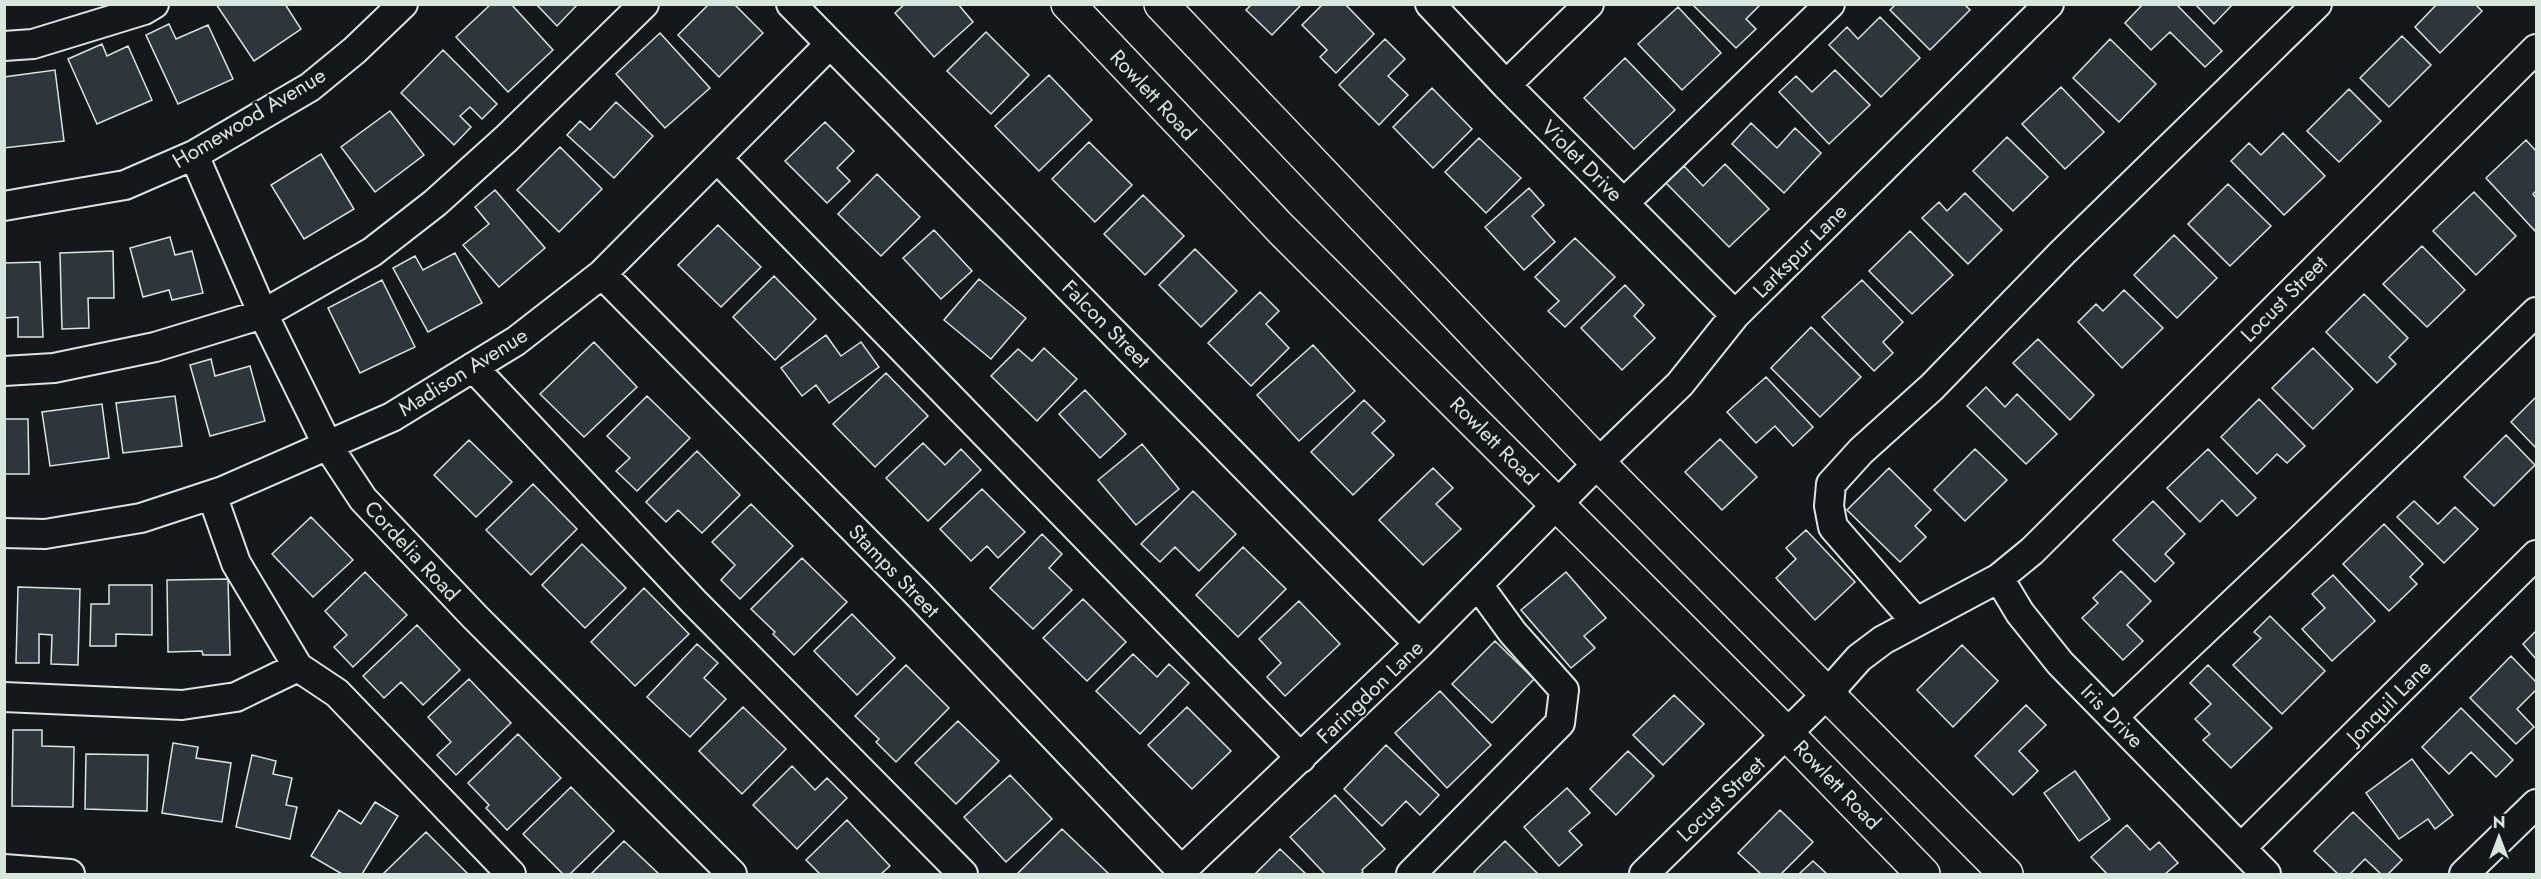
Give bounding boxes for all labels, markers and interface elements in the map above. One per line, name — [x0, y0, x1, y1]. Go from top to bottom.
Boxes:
street label: Rowlett Road — [1103, 43, 1203, 147]
street label: Homewood Avenue — [167, 60, 331, 176]
street label: Violet Drive — [1534, 113, 1630, 209]
street label: Larkspur Lane — [1746, 197, 1854, 305]
street label: Locust Street — [2234, 249, 2334, 349]
street label: Falcon Street — [1055, 273, 1157, 375]
street label: Madison Avenue — [393, 320, 534, 424]
street label: Rowlett Road — [1443, 390, 1545, 492]
street label: Cordelia Road — [357, 494, 467, 608]
street label: Stamps Street — [842, 517, 946, 625]
street label: Faringdon Lane — [1310, 633, 1430, 751]
street label: Jonquil Lane — [2338, 653, 2438, 753]
street label: Iris Drive — [2074, 677, 2150, 755]
street label: Rowlett Road — [1786, 733, 1888, 837]
street label: Locust Street — [1670, 749, 1772, 849]
north arrow — [2469, 807, 2529, 867]
text: N — [2493, 811, 2505, 834]

